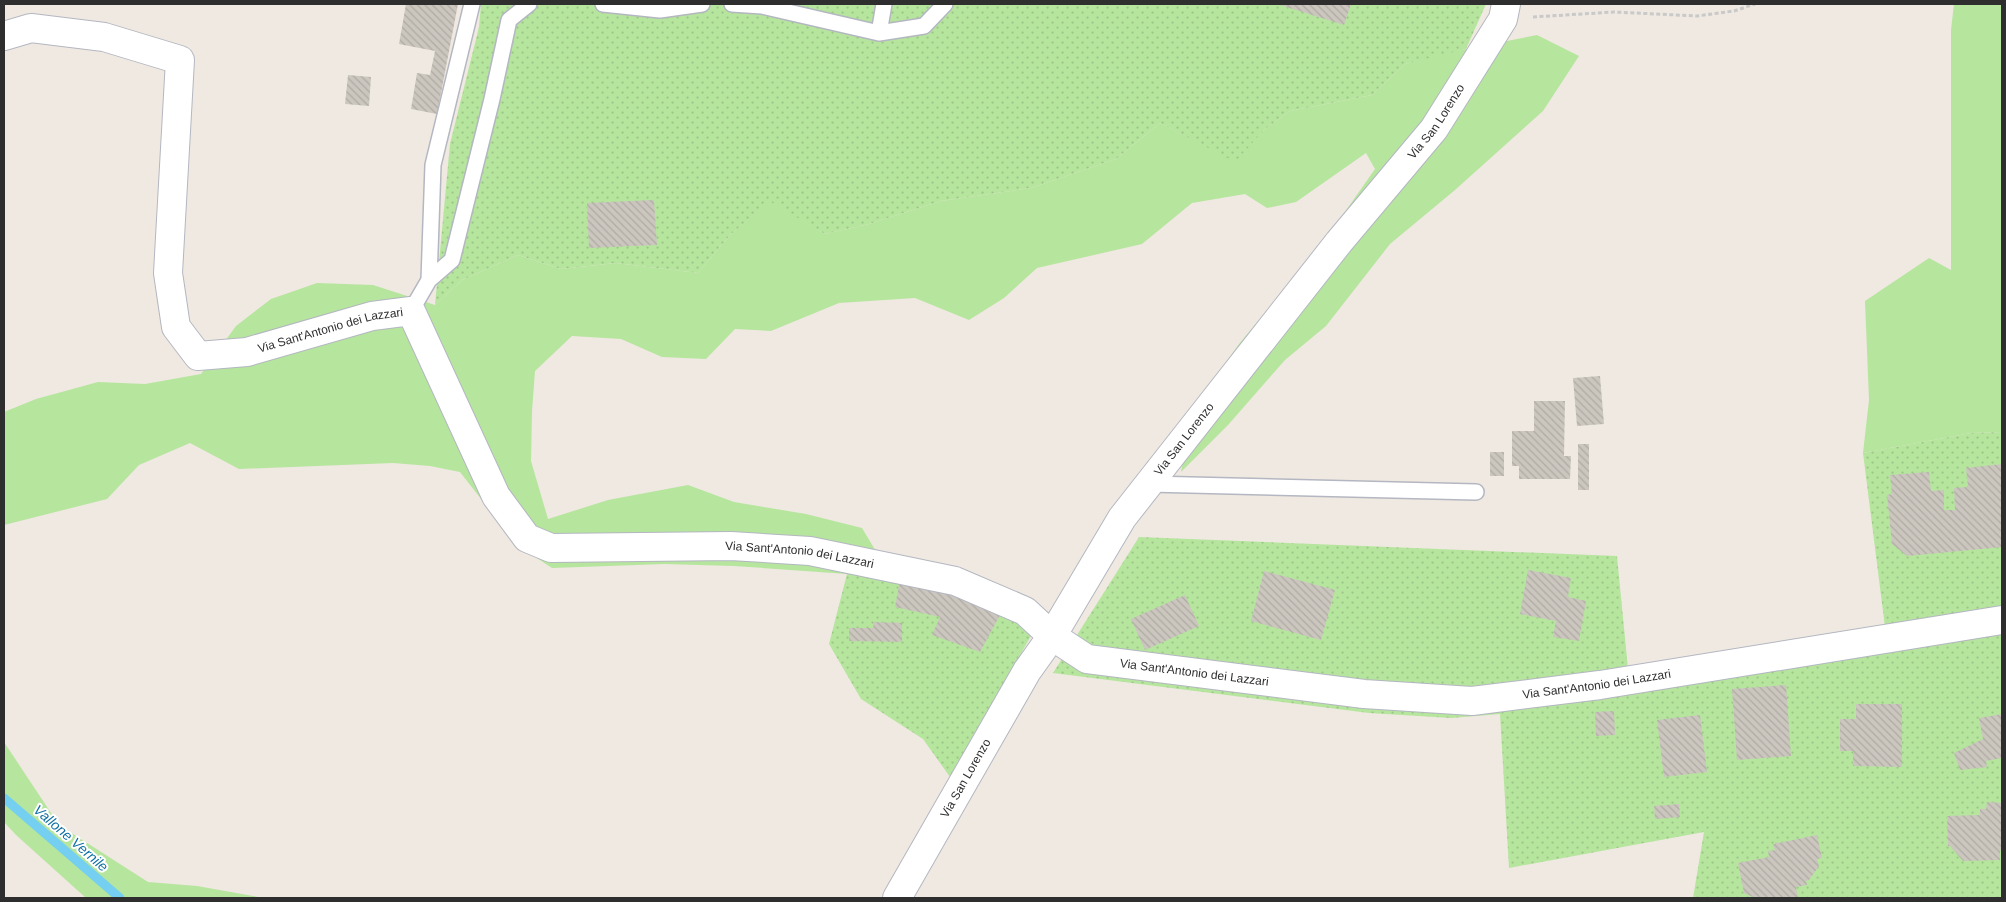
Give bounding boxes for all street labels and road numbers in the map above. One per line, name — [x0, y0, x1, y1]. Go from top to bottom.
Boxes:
street label: Via San Lorenzo — [1405, 81, 1468, 162]
street label: Via Sant'Antonio dei Lazzari — [256, 305, 404, 356]
street label: Via San Lorenzo — [1151, 400, 1217, 478]
street label: Via Sant'Antonio dei Lazzari — [725, 539, 875, 571]
street label: Via Sant'Antonio dei Lazzari — [1119, 656, 1269, 689]
street label: Via Sant'Antonio dei Lazzari — [1522, 667, 1672, 702]
street label: Via San Lorenzo — [937, 736, 994, 820]

